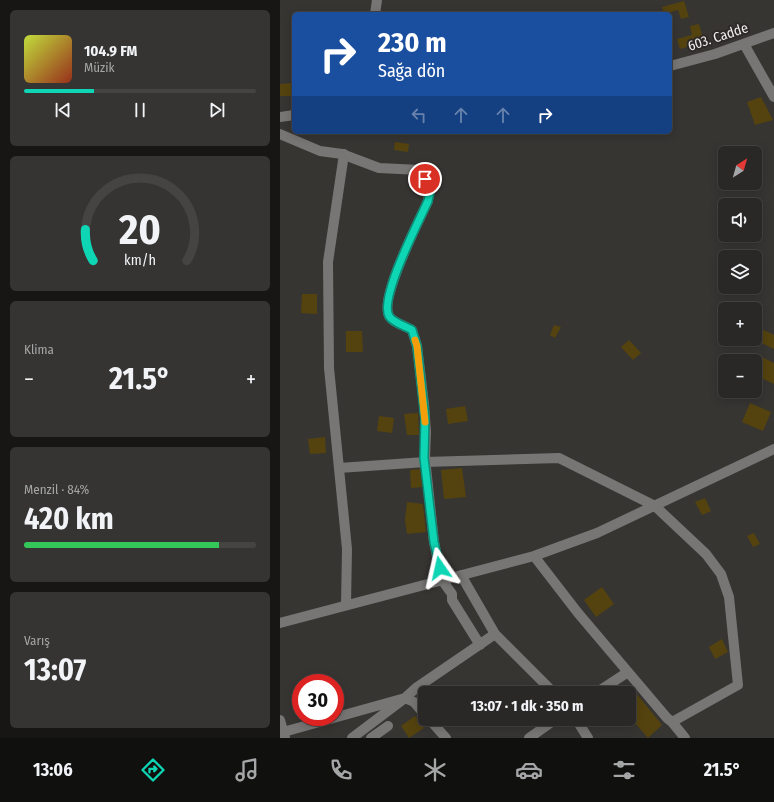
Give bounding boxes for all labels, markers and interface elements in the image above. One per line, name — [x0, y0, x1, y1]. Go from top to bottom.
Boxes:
street label: 603. Cadde — [686, 19, 750, 55]
text: 230 m — [378, 26, 447, 59]
icon: right — [312, 28, 364, 80]
text: 104.9 FM — [84, 42, 137, 60]
text: Müzik — [84, 60, 115, 75]
text: Sağa dön — [378, 60, 445, 82]
icon: previous — [52, 99, 74, 121]
icon: pause — [129, 99, 151, 121]
icon: next — [206, 99, 228, 121]
icon: left — [408, 104, 430, 126]
icon: ahead — [450, 104, 472, 126]
icon: ahead — [492, 104, 514, 126]
icon: right — [534, 104, 556, 126]
north arrow — [718, 146, 762, 190]
map controls — [718, 146, 762, 398]
pin — [408, 162, 442, 196]
icon: arrive — [414, 168, 436, 190]
button: sound — [718, 198, 762, 242]
text: 20 — [118, 205, 161, 255]
button: layers — [718, 250, 762, 294]
text: km/h — [124, 252, 156, 269]
button: + — [718, 302, 762, 346]
text: Klima — [24, 342, 54, 357]
button: − — [718, 354, 762, 398]
text: 21.5° — [109, 361, 171, 397]
text: − — [24, 366, 34, 393]
text: + — [246, 366, 256, 393]
text: Menzil · 84% — [24, 482, 89, 497]
text: 420 km — [24, 501, 114, 537]
position arrow — [419, 547, 461, 589]
text: Varış — [24, 633, 50, 648]
text: 13:07 — [24, 652, 86, 688]
speed limit sign: 30 — [292, 674, 344, 726]
text: 13:07 · 1 dk · 350 m — [470, 697, 584, 715]
icon: directions — [139, 756, 167, 784]
icon: music — [233, 756, 261, 784]
icon: phone — [327, 756, 355, 784]
icon: climate — [421, 756, 449, 784]
icon: car — [515, 756, 543, 784]
icon: filters — [610, 756, 638, 784]
text: 13:06 — [33, 759, 73, 781]
text: 21.5° — [704, 759, 741, 781]

